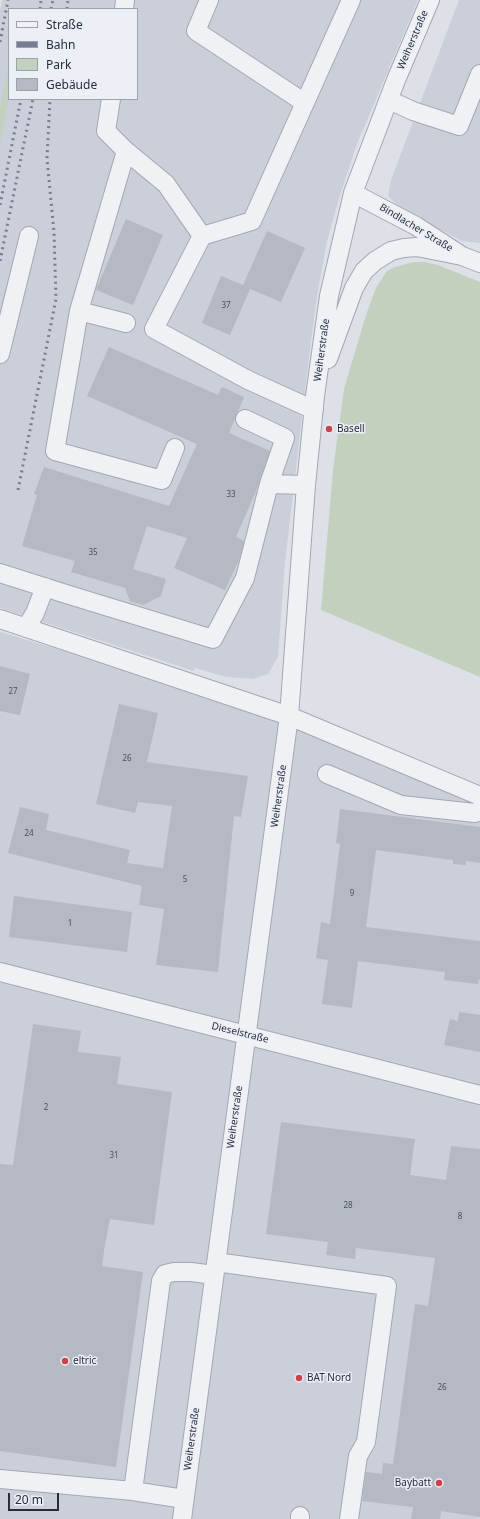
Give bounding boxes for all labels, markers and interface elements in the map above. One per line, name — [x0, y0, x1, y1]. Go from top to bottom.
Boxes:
legend — [8, 8, 138, 100]
street label: Weiherstraße — [395, 9, 431, 71]
text: Straße — [46, 16, 83, 33]
text: Bahn — [46, 36, 75, 53]
text: Park — [46, 56, 71, 73]
text: Gebäude — [46, 76, 97, 93]
street label: Bindlacher Straße — [377, 201, 455, 255]
house number: 37 — [221, 301, 231, 311]
street label: Weiherstraße — [312, 318, 332, 382]
place label: Basell — [337, 423, 365, 435]
marker: Basell — [324, 424, 334, 434]
house number: 33 — [226, 490, 236, 500]
house number: 35 — [88, 548, 98, 558]
house number: 27 — [8, 687, 18, 697]
house number: 26 — [122, 754, 132, 764]
street label: Weiherstraße — [269, 764, 289, 828]
house number: 24 — [24, 829, 34, 839]
house number: 5 — [183, 875, 187, 885]
house number: 9 — [350, 889, 354, 899]
house number: 1 — [68, 919, 72, 929]
street label: Dieselstraße — [210, 1020, 270, 1046]
street label: Weiherstraße — [225, 1085, 245, 1149]
house number: 2 — [44, 1103, 48, 1113]
house number: 31 — [109, 1151, 119, 1161]
house number: 28 — [343, 1201, 353, 1211]
house number: 8 — [458, 1212, 462, 1222]
place label: eltric — [73, 1355, 96, 1367]
marker: eltric — [60, 1356, 70, 1366]
place label: BAT Nord — [307, 1372, 351, 1384]
marker: BAT Nord — [294, 1373, 304, 1383]
house number: 26 — [437, 1383, 447, 1393]
street label: Weiherstraße — [182, 1407, 202, 1471]
place label: Baybatt — [395, 1477, 431, 1489]
marker: Baybatt — [434, 1478, 444, 1488]
scale bar — [10, 1485, 61, 1511]
text: 20 m — [15, 1491, 43, 1508]

